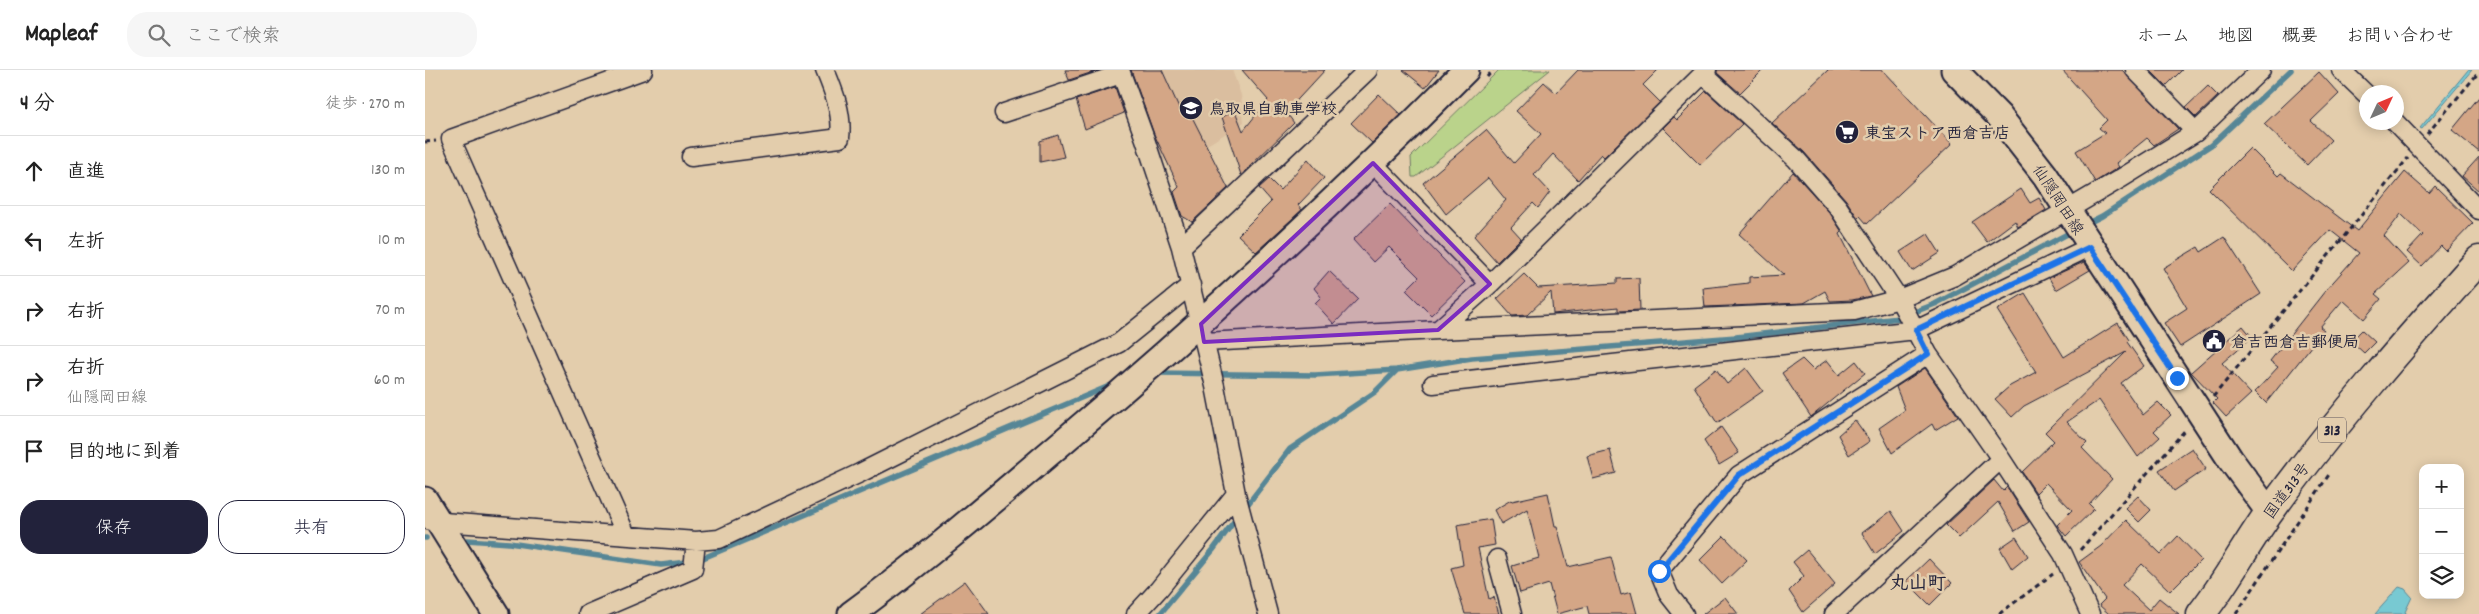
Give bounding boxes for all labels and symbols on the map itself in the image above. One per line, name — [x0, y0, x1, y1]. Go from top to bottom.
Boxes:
north arrow — [2359, 85, 2404, 130]
school or university icon: 鳥取県自動車学校 — [1178, 95, 1204, 121]
place label: 鳥取県自動車学校 — [1209, 99, 1337, 122]
supermarket icon: 東宝ストア西倉吉店 — [1834, 119, 1860, 145]
place label: 東宝ストア西倉吉店 — [1865, 123, 2010, 146]
street label: 仙隠岡田線 — [2025, 161, 2088, 240]
public building icon: 倉吉西倉吉郵便局 — [2201, 328, 2227, 354]
place label: 倉吉西倉吉郵便局 — [2231, 332, 2359, 355]
route end — [2166, 367, 2189, 390]
road number: 313 — [2318, 418, 2346, 442]
street label: 国道313号 — [2259, 458, 2317, 525]
route start — [1648, 560, 1671, 583]
district label: 丸山町 — [1889, 572, 1947, 599]

